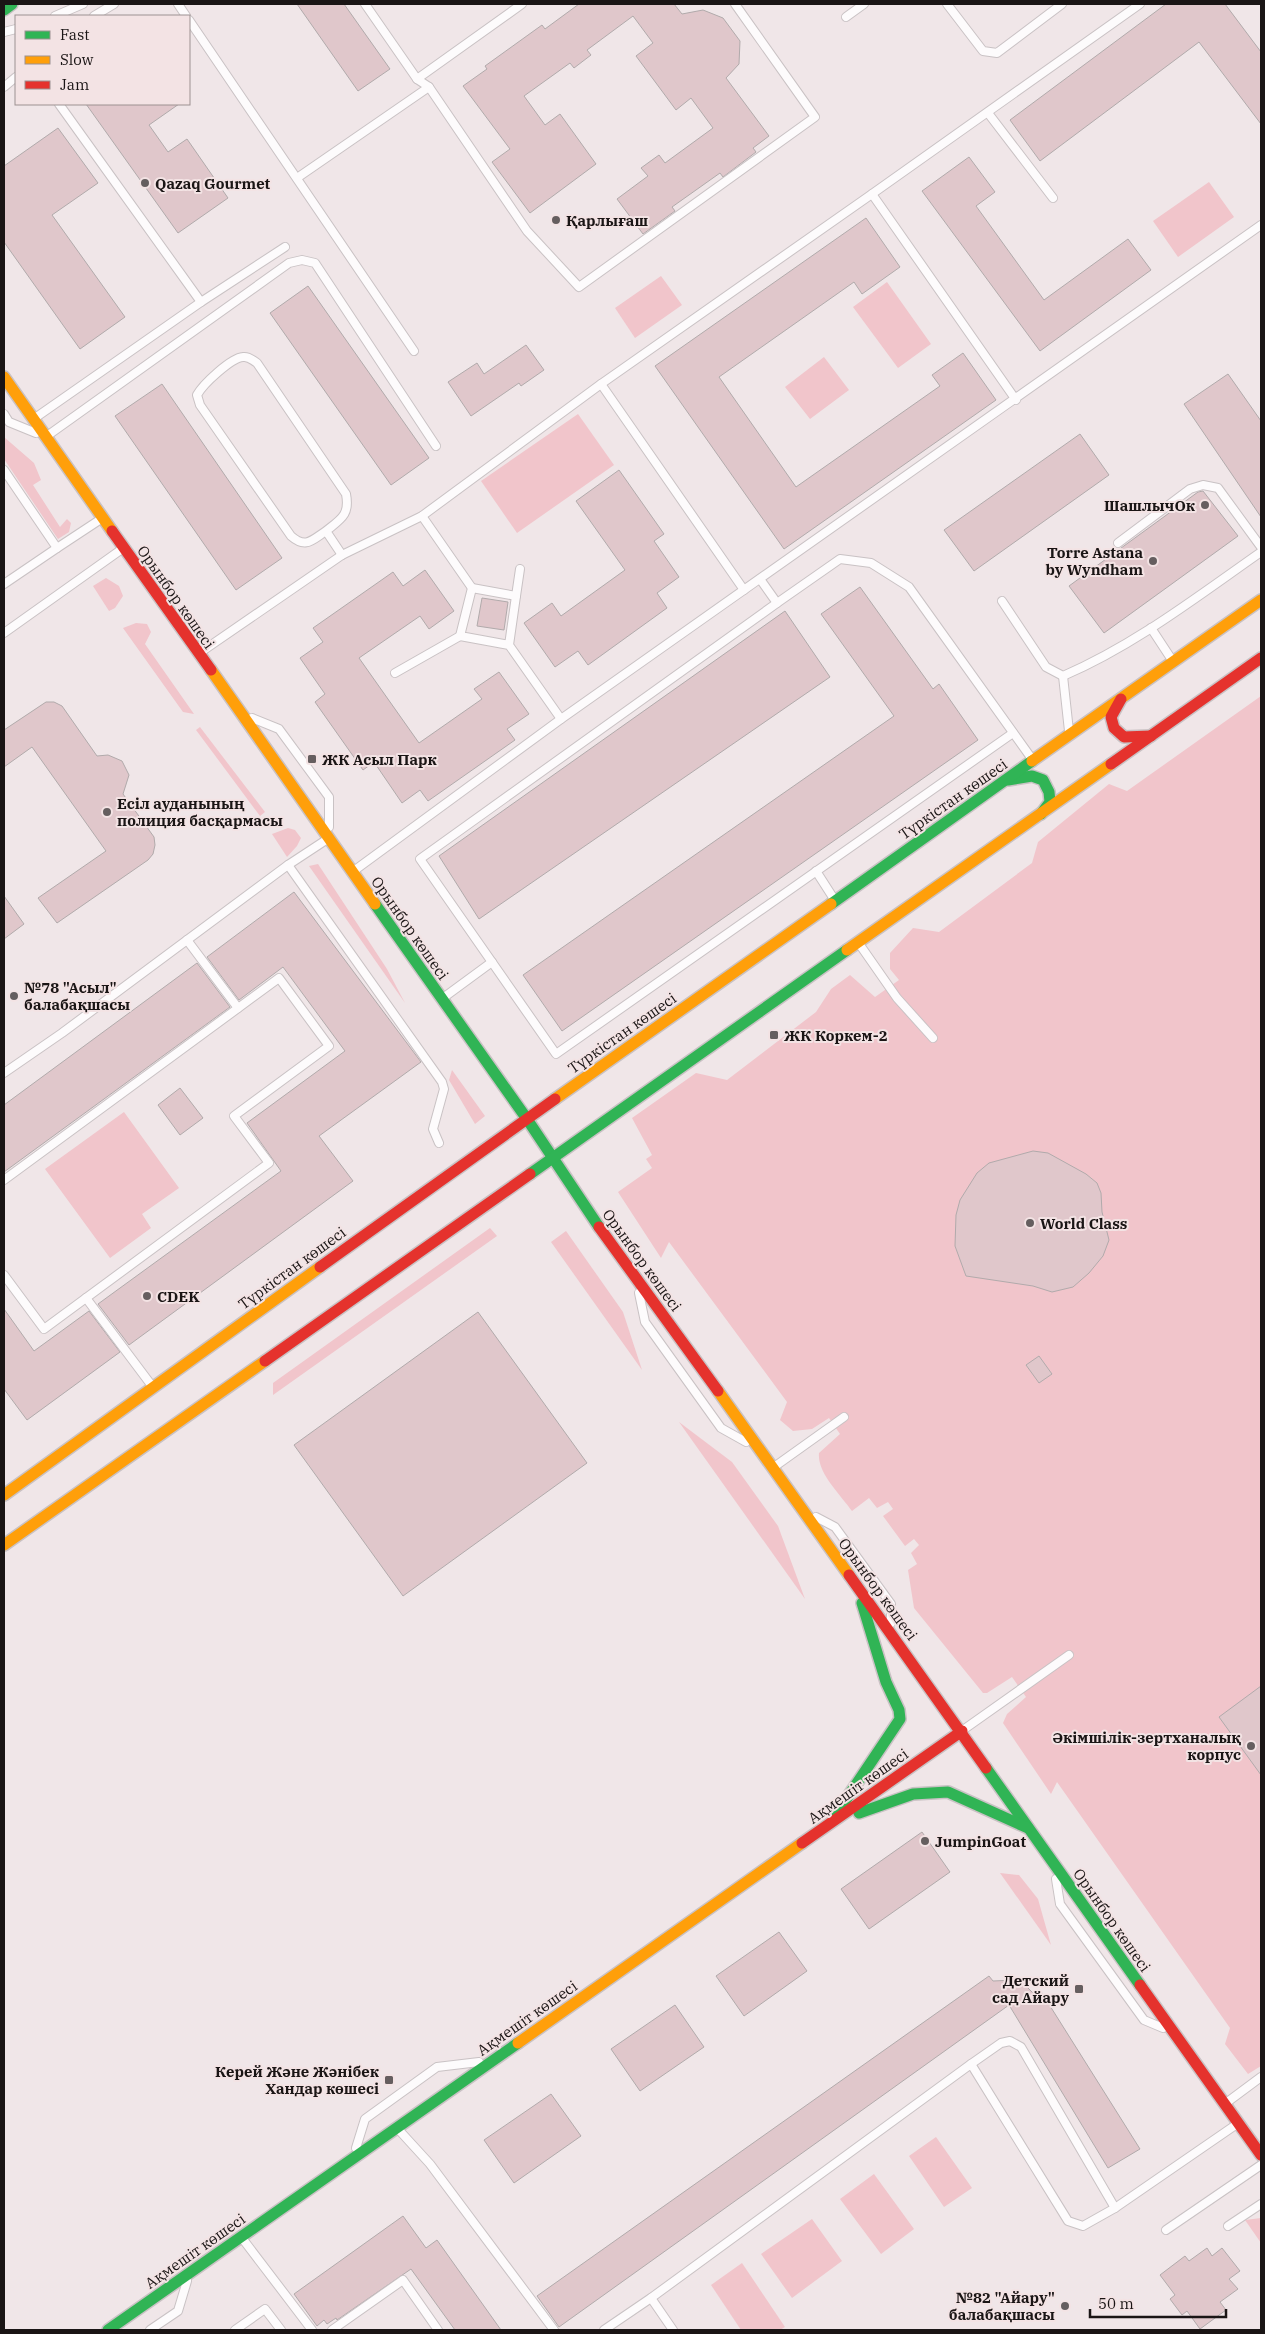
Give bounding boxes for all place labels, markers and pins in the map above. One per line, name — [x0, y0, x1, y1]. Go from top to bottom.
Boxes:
place label: Qazaq Gourmet — [155, 174, 271, 193]
marker: Qazaq Gourmet — [139, 177, 151, 189]
place label: Қарлығаш — [566, 211, 648, 230]
marker: Қарлығаш — [550, 214, 562, 226]
place label: ШашлычОк — [1104, 496, 1195, 515]
marker: ШашлычОк — [1199, 499, 1211, 511]
place label: Torre Astana by Wyndham — [1046, 543, 1143, 579]
marker: Torre Astana by Wyndham — [1147, 555, 1159, 567]
place label: ЖК Асыл Парк — [322, 750, 437, 769]
marker: ЖК Асыл Парк — [306, 753, 318, 765]
place label: Есіл ауданының полиция басқармасы — [117, 794, 283, 830]
marker: Есіл ауданының полиция басқармасы — [101, 806, 113, 818]
place label: №78 "Асыл" балабақшасы — [24, 978, 130, 1014]
marker: №78 "Асыл" балабақшасы — [8, 990, 20, 1002]
place label: ЖК Коркем-2 — [784, 1026, 888, 1045]
marker: ЖК Коркем-2 — [768, 1029, 780, 1041]
place label: World Class — [1040, 1214, 1127, 1233]
marker: World Class — [1024, 1217, 1036, 1229]
place label: CDEK — [157, 1287, 200, 1306]
marker: CDEK — [141, 1290, 153, 1302]
place label: Әкімшілік-зертханалық корпус — [1052, 1728, 1241, 1764]
marker: Әкімшілік-зертханалық корпус — [1245, 1740, 1257, 1752]
place label: JumpinGoat — [935, 1832, 1026, 1851]
marker: JumpinGoat — [919, 1835, 931, 1847]
place label: Детский сад Айару — [992, 1971, 1069, 2007]
marker: Детский сад Айару — [1073, 1983, 1085, 1995]
place label: Керей Және Жәнібек Хандар көшесі — [215, 2062, 379, 2098]
marker: Керей Және Жәнібек Хандар көшесі — [383, 2074, 395, 2086]
place label: №82 "Айару" балабақшасы — [949, 2288, 1055, 2324]
marker: №82 "Айару" балабақшасы — [1059, 2300, 1071, 2312]

